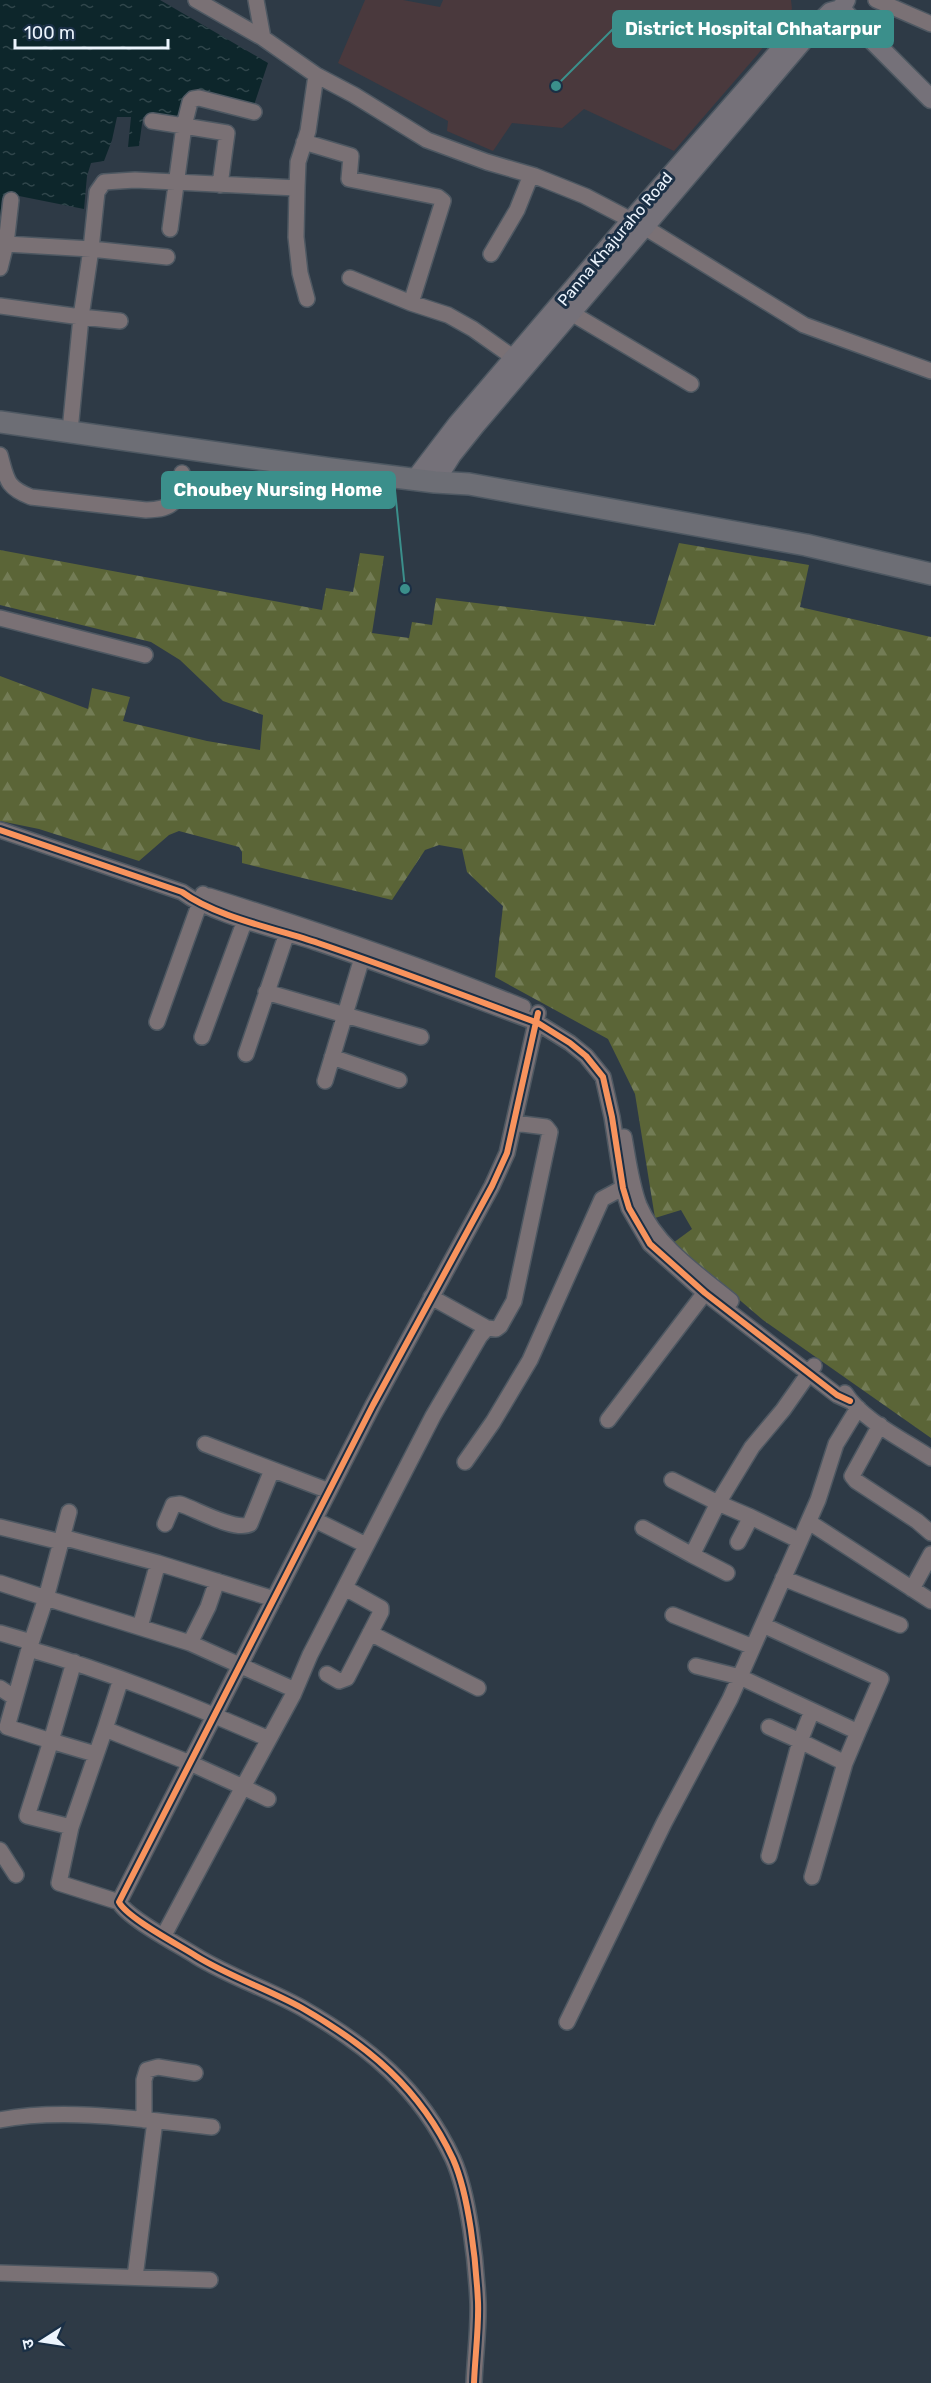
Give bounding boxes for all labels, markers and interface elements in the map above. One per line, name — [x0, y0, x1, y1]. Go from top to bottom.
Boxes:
callout: District Hospital Chhatarpur — [613, 11, 893, 47]
scale bar — [15, 12, 168, 50]
text: District Hospital Chhatarpur — [625, 18, 881, 40]
text: 100 m — [24, 22, 75, 44]
street label: Panna Khajuraho Road — [554, 168, 676, 310]
callout: Choubey Nursing Home — [162, 472, 395, 508]
text: Choubey Nursing Home — [174, 479, 383, 501]
north arrow — [12, 2311, 72, 2371]
text: उ — [17, 2337, 38, 2351]

